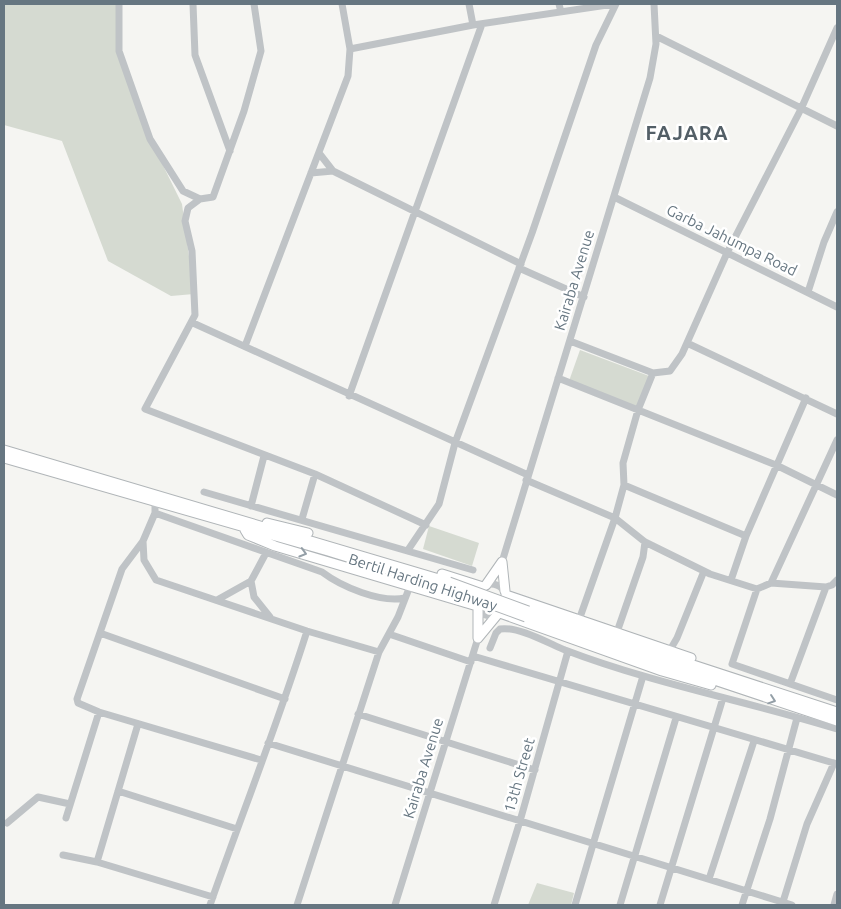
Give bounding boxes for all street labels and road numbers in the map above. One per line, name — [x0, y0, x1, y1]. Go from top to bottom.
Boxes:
street label: Garba Jahumpa Road — [664, 201, 800, 279]
street label: Kairaba Avenue — [551, 228, 597, 332]
street label: Bertil Harding Highway — [347, 550, 499, 614]
street label: Kairaba Avenue — [400, 716, 446, 820]
street label: 13th Street — [500, 736, 538, 814]

